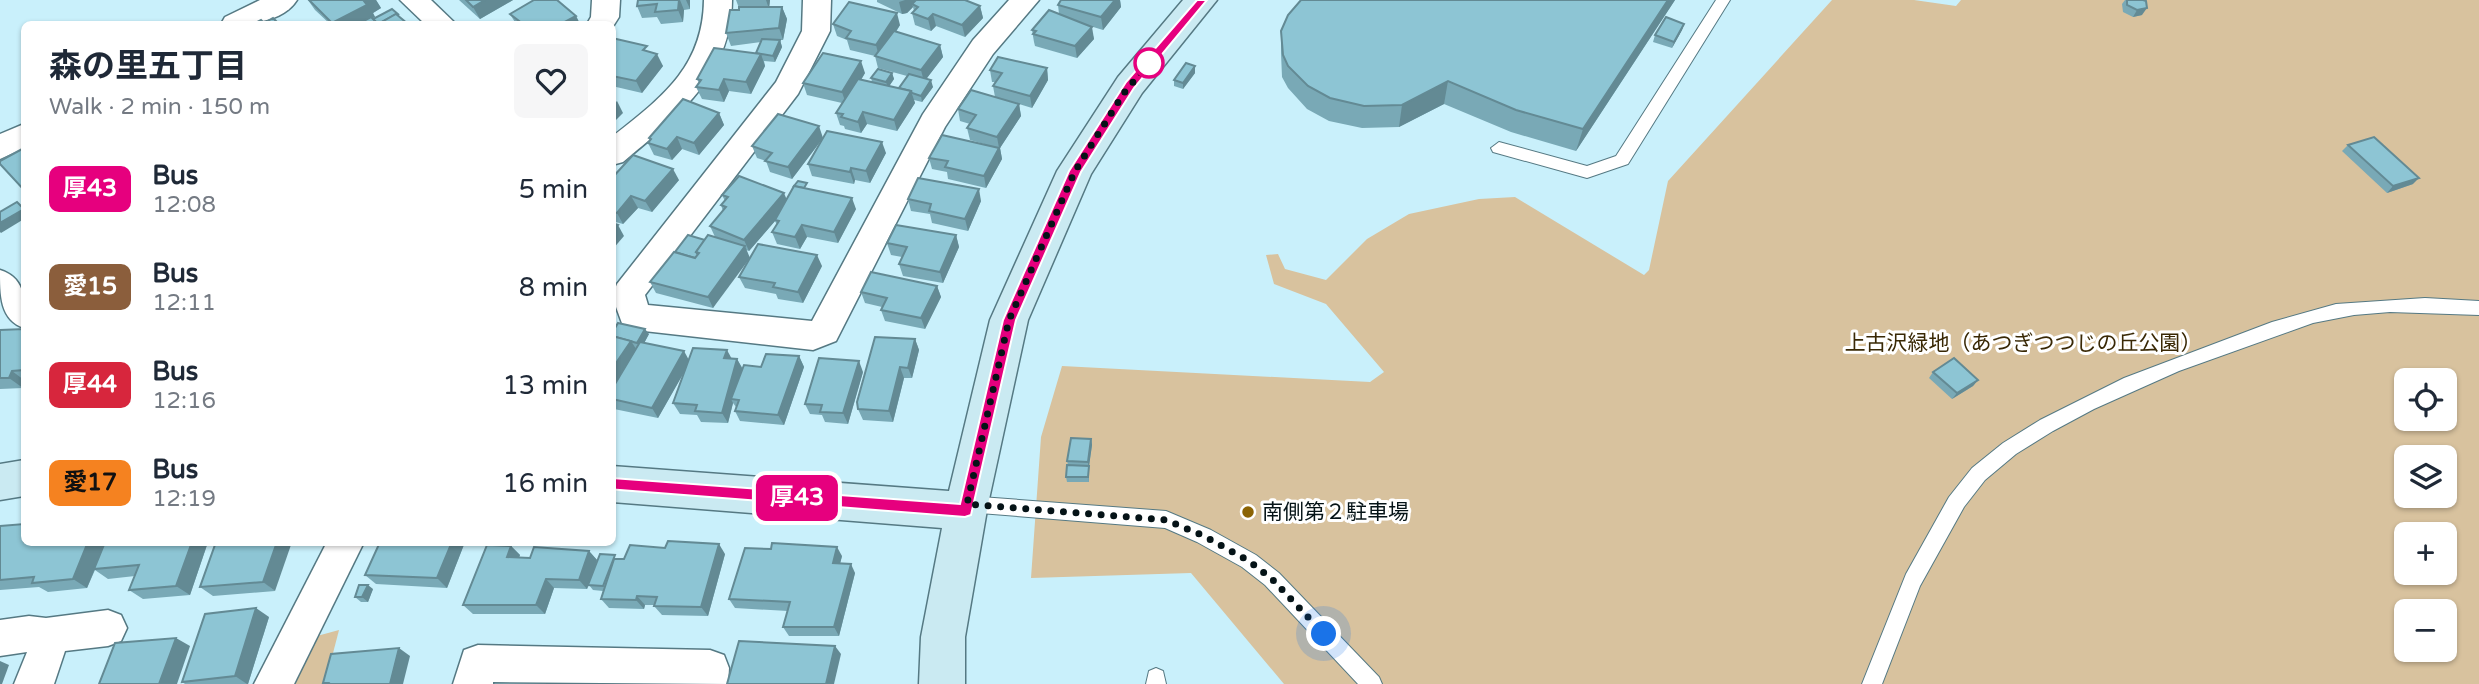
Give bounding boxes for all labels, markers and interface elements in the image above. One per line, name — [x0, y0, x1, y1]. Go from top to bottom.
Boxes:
button: heart — [514, 44, 588, 118]
text: 森の里五丁目 — [49, 47, 247, 86]
unlabelled marker — [1134, 48, 1164, 78]
text: Walk · 2 min · 150 m — [49, 93, 270, 121]
text: Bus — [152, 160, 198, 191]
text: 厚43 — [63, 174, 117, 203]
text: 5 min — [519, 174, 588, 205]
text: 12:08 — [152, 191, 216, 219]
text: Bus — [152, 258, 198, 289]
text: 愛15 — [63, 272, 117, 301]
text: 8 min — [519, 272, 588, 303]
text: 12:11 — [152, 289, 216, 317]
park label: 上古沢緑地（あつぎつつじの丘公園） — [1845, 331, 2202, 356]
text: Bus — [152, 356, 198, 387]
map controls — [2394, 368, 2457, 662]
button: locate — [2394, 368, 2457, 431]
text: 厚44 — [63, 370, 117, 399]
text: 13 min — [502, 370, 588, 401]
text: 12:16 — [152, 387, 216, 415]
button: layers — [2394, 445, 2457, 508]
text: Bus — [152, 454, 198, 485]
text: 愛17 — [63, 468, 117, 497]
text: 16 min — [502, 468, 588, 499]
line badge: 厚43 — [757, 475, 837, 521]
text: 厚43 — [770, 483, 824, 512]
text: 12:19 — [152, 485, 216, 513]
place label: 南側第２駐車場 — [1262, 500, 1409, 525]
marker: 南側第２駐車場 — [1240, 504, 1256, 520]
button: + — [2394, 522, 2457, 585]
button: − — [2394, 599, 2457, 662]
your location — [1306, 616, 1341, 651]

